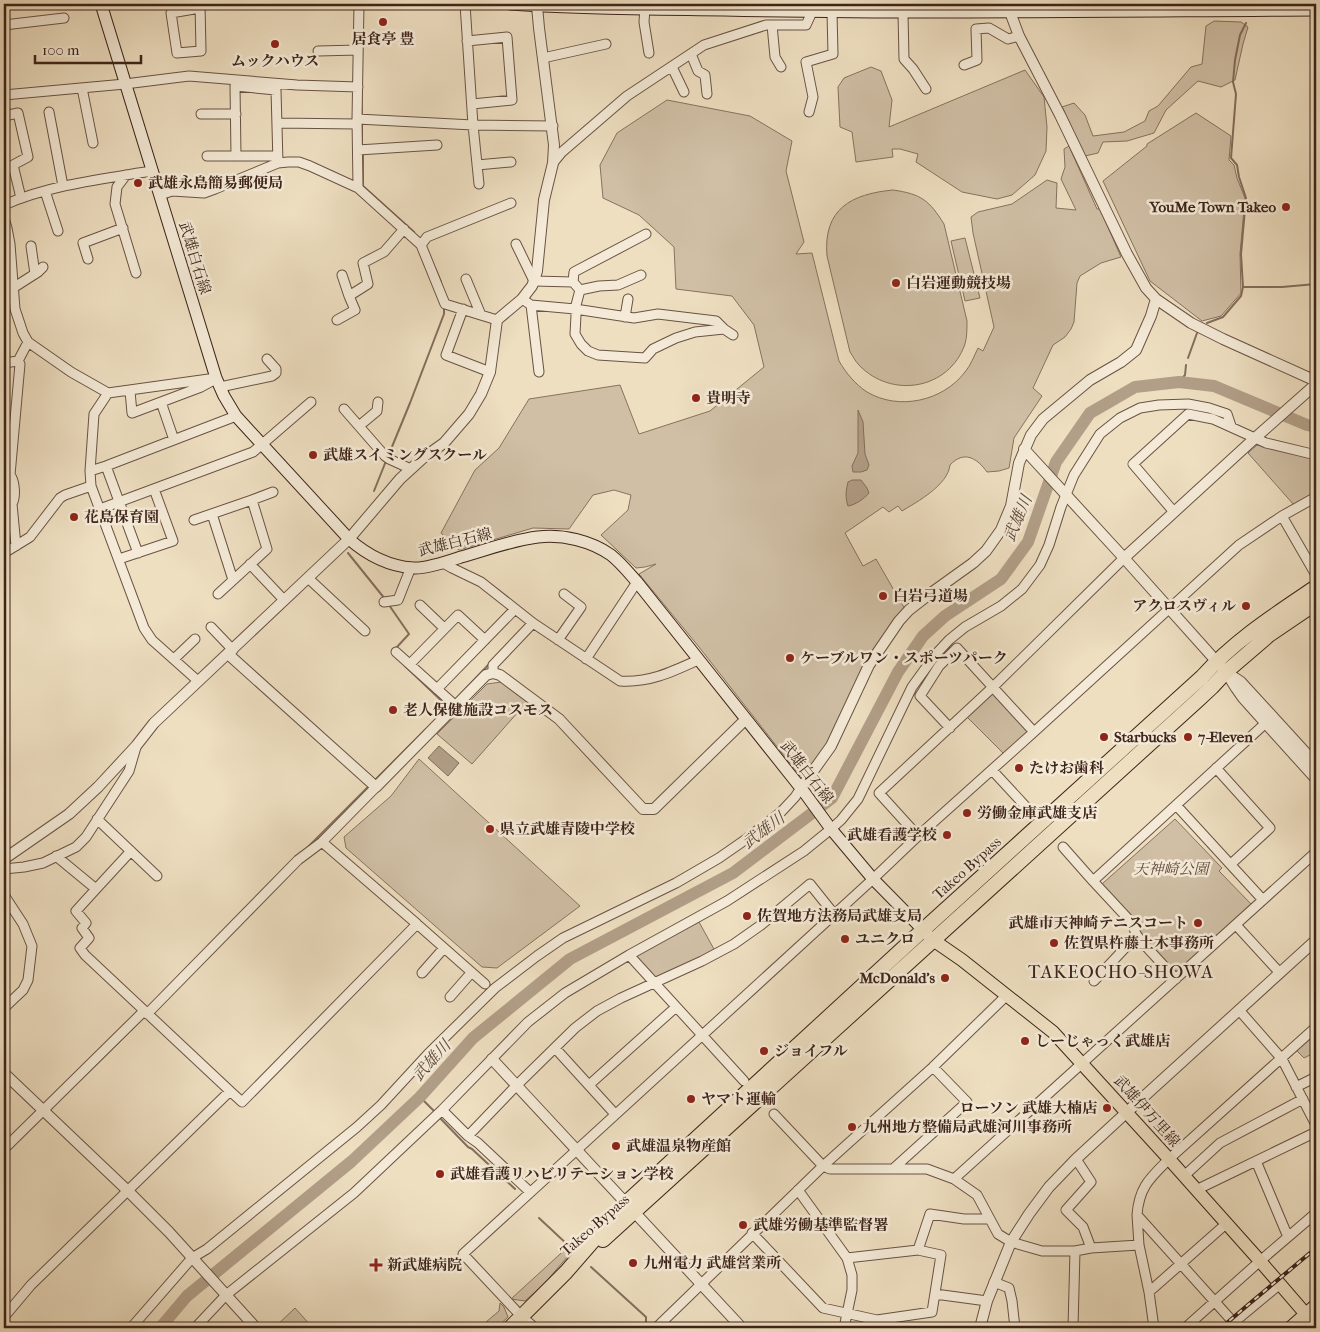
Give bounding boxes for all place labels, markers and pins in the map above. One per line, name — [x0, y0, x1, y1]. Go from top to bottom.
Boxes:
marker: 居食亭 豊 — [377, 16, 389, 28]
place label: 居食亭 豊 — [351, 30, 415, 48]
marker: ムックハウス — [269, 38, 281, 50]
place label: ムックハウス — [231, 52, 319, 70]
place label: 武雄永島簡易郵便局 — [148, 174, 283, 192]
marker: 武雄永島簡易郵便局 — [132, 177, 144, 189]
place label: YouMe Town Takeo — [1149, 198, 1276, 216]
marker: YouMe Town Takeo — [1280, 201, 1292, 213]
place label: 白岩運動競技場 — [906, 274, 1011, 292]
marker: 白岩運動競技場 — [890, 277, 902, 289]
place label: 貴明寺 — [706, 389, 751, 407]
marker: 貴明寺 — [690, 392, 702, 404]
place label: 武雄スイミングスクール — [323, 446, 487, 464]
marker: 武雄スイミングスクール — [307, 449, 319, 461]
place label: 花島保育園 — [84, 508, 159, 526]
marker: 花島保育園 — [68, 511, 80, 523]
place label: 白岩弓道場 — [893, 587, 968, 605]
marker: 白岩弓道場 — [877, 590, 889, 602]
place label: アクロスヴィル — [1132, 597, 1236, 615]
marker: アクロスヴィル — [1240, 600, 1252, 612]
place label: ケーブルワン・スポーツパーク — [800, 649, 1008, 667]
marker: ケーブルワン・スポーツパーク — [784, 652, 796, 664]
place label: 老人保健施設コスモス — [403, 701, 553, 719]
marker: 老人保健施設コスモス — [387, 704, 399, 716]
place label: Starbucks — [1114, 728, 1177, 746]
place label: 7-Eleven — [1197, 728, 1253, 746]
marker: Starbucks — [1098, 731, 1110, 743]
marker: 7-Eleven — [1182, 731, 1194, 743]
place label: たけお歯科 — [1029, 759, 1104, 777]
marker: たけお歯科 — [1013, 762, 1025, 774]
place label: 労働金庫武雄支店 — [977, 804, 1097, 822]
marker: 労働金庫武雄支店 — [961, 807, 973, 819]
place label: 県立武雄青陵中学校 — [500, 820, 635, 838]
marker: 県立武雄青陵中学校 — [484, 823, 496, 835]
place label: 武雄看護学校 — [847, 826, 937, 844]
marker: 武雄看護学校 — [941, 829, 953, 841]
place label: 佐賀地方法務局武雄支局 — [757, 907, 922, 925]
marker: 佐賀地方法務局武雄支局 — [741, 910, 753, 922]
place label: 武雄市天神崎テニスコート — [1009, 914, 1188, 932]
marker: 武雄市天神崎テニスコート — [1192, 917, 1204, 929]
place label: ユニクロ — [855, 930, 915, 948]
marker: ユニクロ — [839, 933, 851, 945]
place label: 佐賀県杵藤土木事務所 — [1064, 934, 1214, 952]
marker: 佐賀県杵藤土木事務所 — [1048, 937, 1060, 949]
place label: McDonald's — [858, 969, 935, 987]
marker: McDonald's — [939, 972, 951, 984]
place label: しーじゃっく武雄店 — [1035, 1032, 1170, 1050]
marker: しーじゃっく武雄店 — [1019, 1035, 1031, 1047]
place label: ジョイフル — [774, 1042, 848, 1060]
marker: ジョイフル — [758, 1045, 770, 1057]
place label: ヤマト運輸 — [701, 1090, 776, 1108]
marker: ヤマト運輸 — [685, 1093, 697, 1105]
place label: ローソン 武雄大楠店 — [959, 1099, 1097, 1117]
marker: ローソン 武雄大楠店 — [1101, 1102, 1113, 1114]
place label: 九州地方整備局武雄河川事務所 — [862, 1118, 1072, 1136]
marker: 九州地方整備局武雄河川事務所 — [846, 1121, 858, 1133]
place label: 武雄温泉物産館 — [626, 1137, 731, 1155]
marker: 武雄温泉物産館 — [610, 1140, 622, 1152]
place label: 武雄看護リハビリテーション学校 — [450, 1165, 674, 1183]
marker: 武雄看護リハビリテーション学校 — [434, 1168, 446, 1180]
place label: 武雄労働基準監督署 — [753, 1216, 888, 1234]
marker: 武雄労働基準監督署 — [737, 1219, 749, 1231]
place label: 九州電力 武雄営業所 — [643, 1254, 781, 1272]
place label: 新武雄病院 — [387, 1256, 462, 1274]
marker: 九州電力 武雄営業所 — [627, 1257, 639, 1269]
marker: 新武雄病院 — [369, 1258, 383, 1272]

